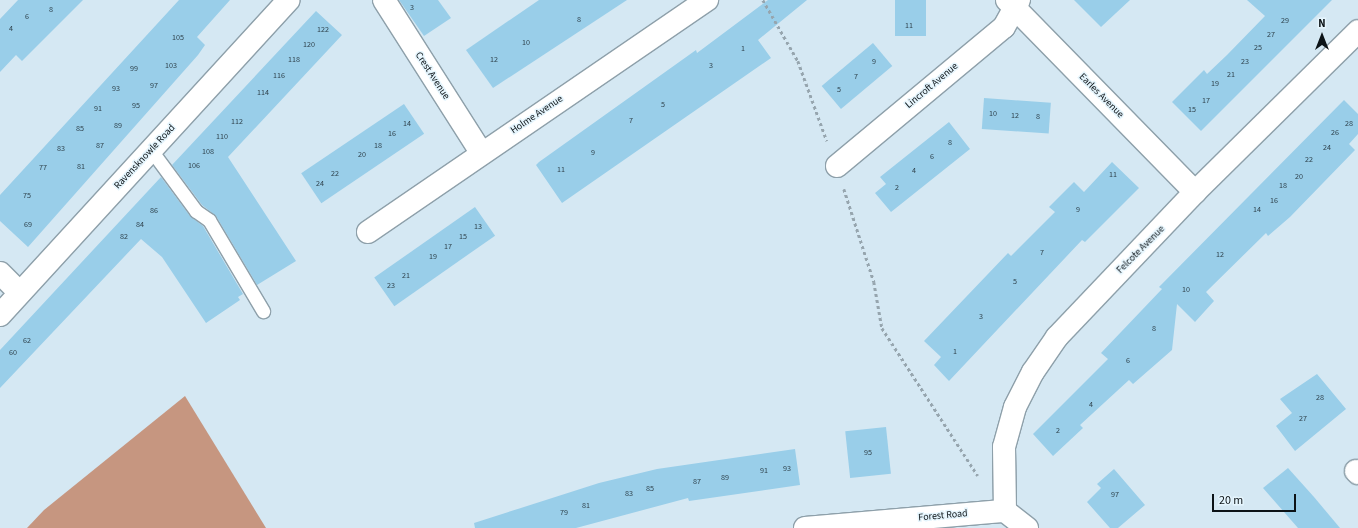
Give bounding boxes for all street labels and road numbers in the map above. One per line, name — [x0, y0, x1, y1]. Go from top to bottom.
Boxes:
street label: Crest Avenue — [412, 50, 452, 102]
street label: Lincroft Avenue — [903, 61, 961, 111]
street label: Earles Avenue — [1076, 71, 1126, 121]
street label: Holme Avenue — [509, 93, 565, 137]
street label: Ravensknowle Road — [112, 122, 178, 192]
street label: Felcote Avenue — [1115, 224, 1167, 276]
street label: Forest Road — [918, 508, 968, 524]

